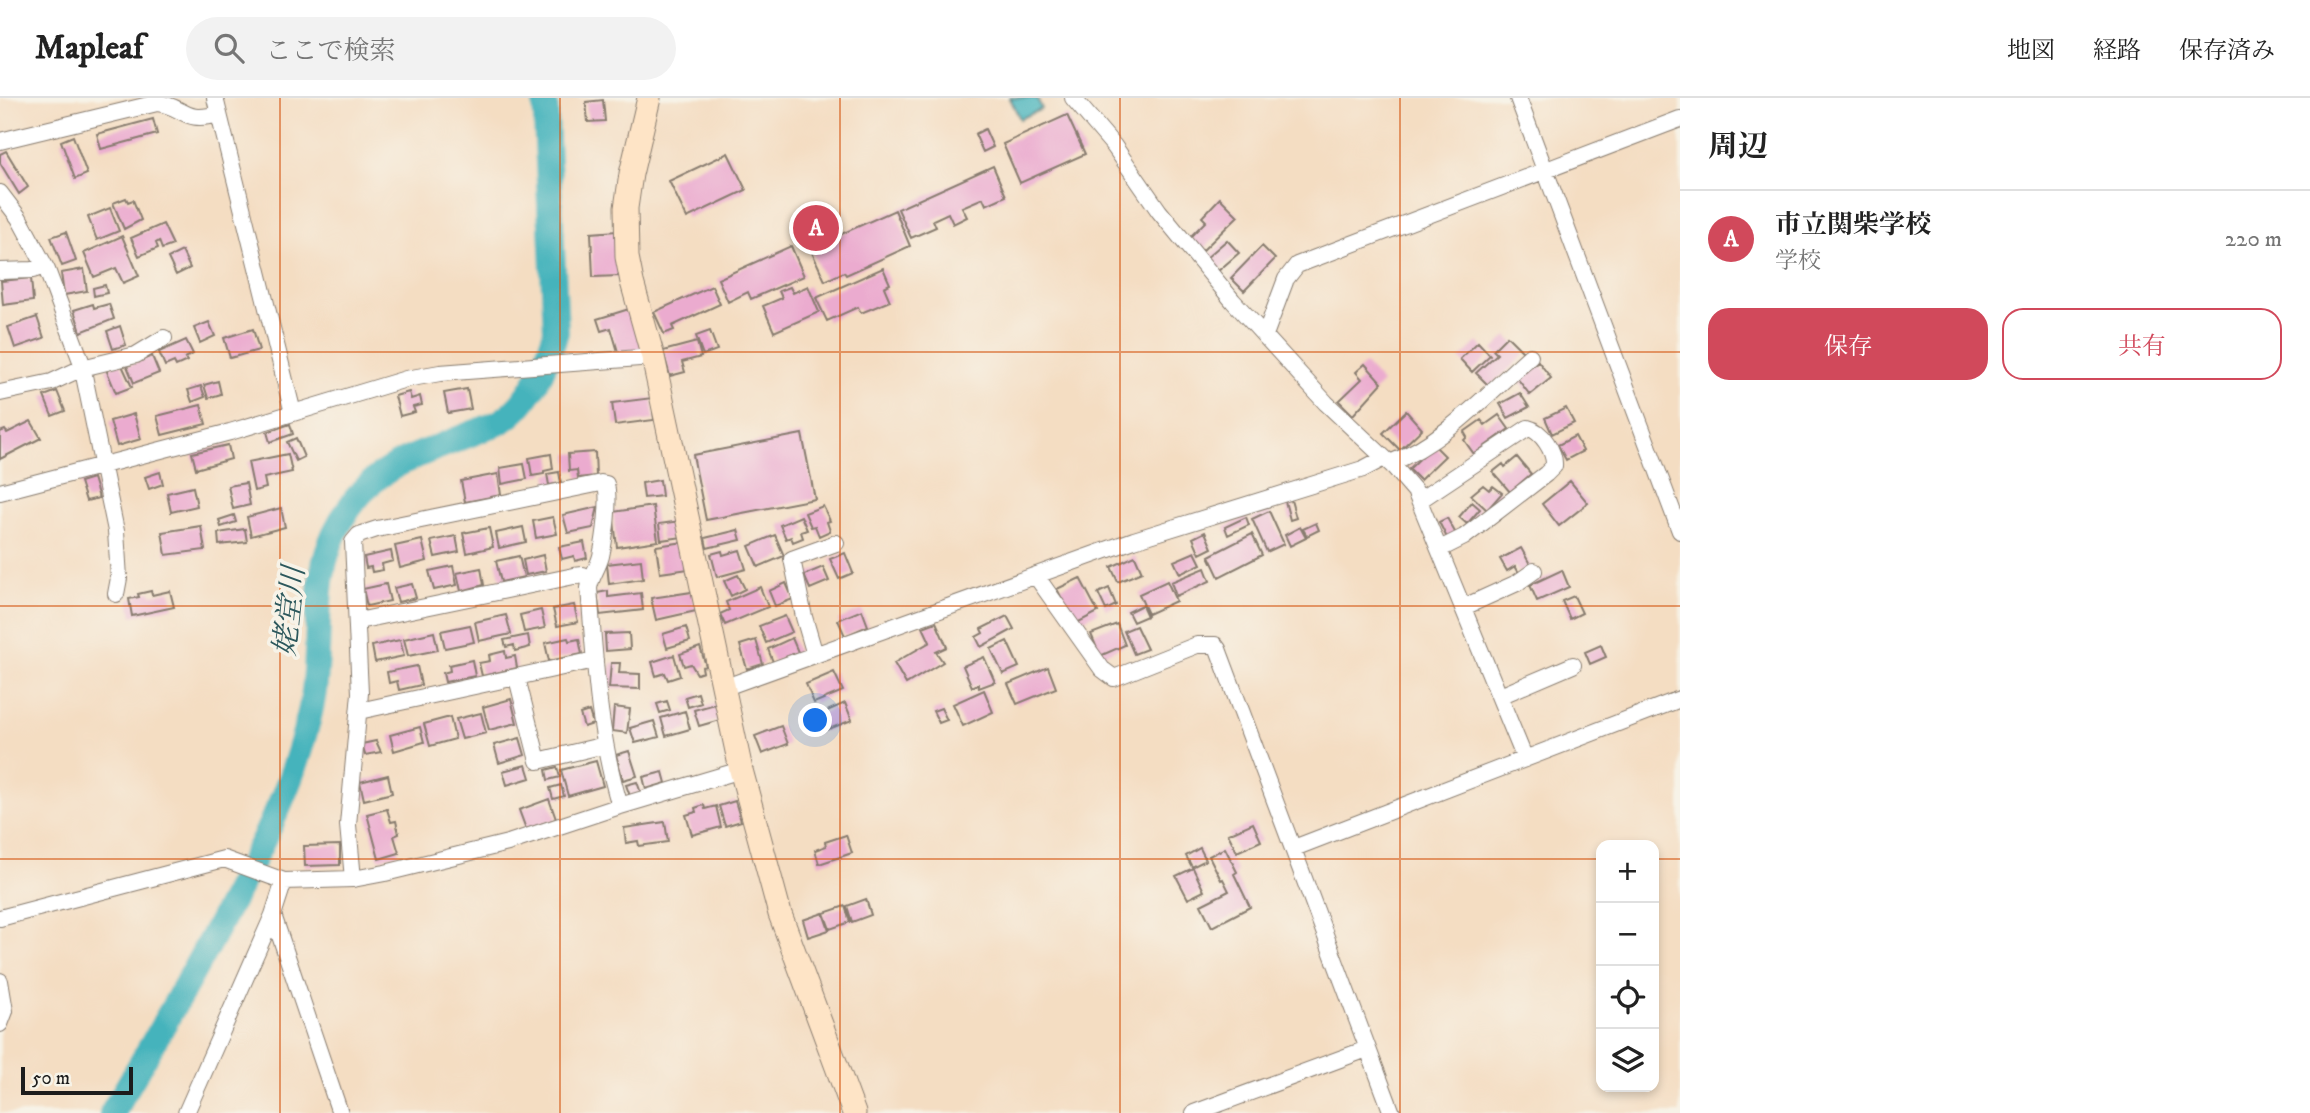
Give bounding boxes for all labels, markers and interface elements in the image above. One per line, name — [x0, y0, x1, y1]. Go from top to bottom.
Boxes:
search box — [186, 17, 676, 80]
text: Mapleaf — [35, 28, 144, 69]
icon: search — [210, 29, 248, 67]
text: ここで検索 — [266, 35, 396, 68]
text: 地図 — [2007, 36, 2055, 66]
text: 経路 — [2093, 36, 2141, 66]
text: 保存済み — [2179, 36, 2275, 66]
text: 周辺 — [1708, 129, 1768, 166]
pin: A — [793, 202, 839, 254]
text: 市立関柴学校 — [1775, 209, 1931, 242]
text: A — [1724, 225, 1738, 254]
text: 220 m — [2225, 225, 2282, 254]
text: 学校 — [1775, 247, 1821, 276]
button: 保存 — [1708, 308, 1988, 380]
button: 共有 — [2002, 308, 2282, 380]
water label: 姥堂川 — [267, 561, 314, 658]
your location — [798, 703, 832, 737]
map controls — [1596, 840, 1659, 1092]
button: + — [1596, 840, 1659, 903]
button: − — [1596, 903, 1659, 966]
button: locate — [1596, 966, 1659, 1029]
button: layers — [1596, 1029, 1659, 1092]
scale bar — [21, 1064, 133, 1096]
text: 50 m — [32, 1067, 70, 1090]

